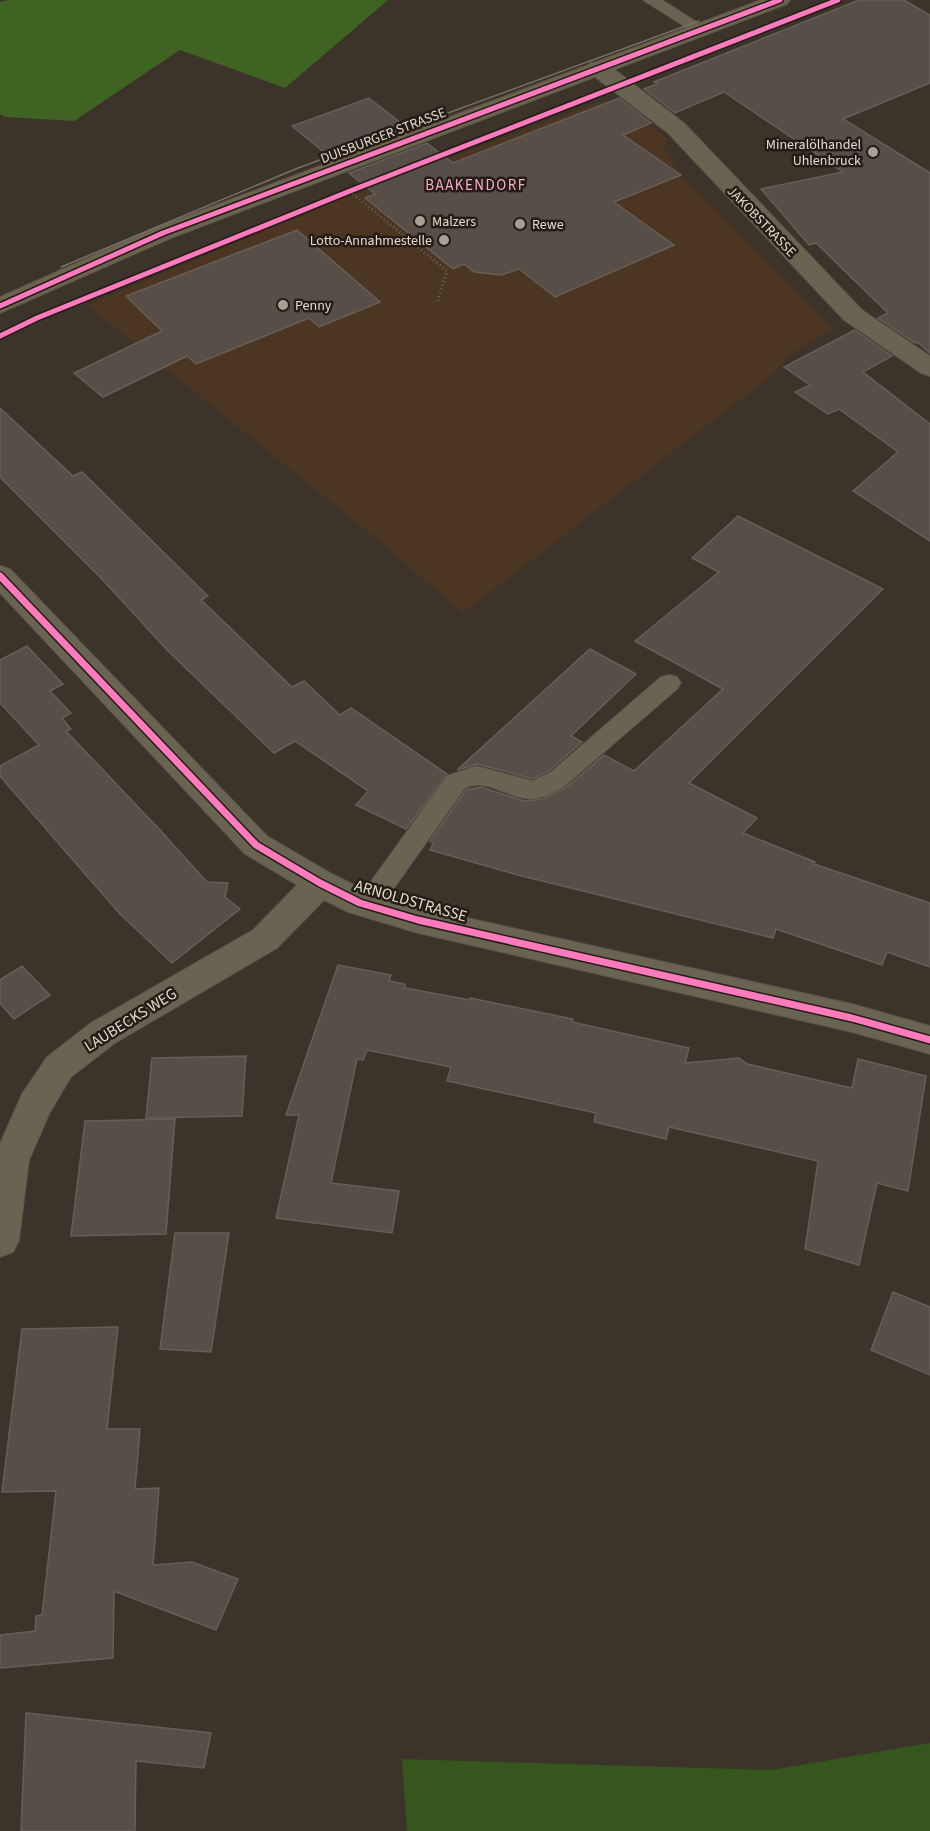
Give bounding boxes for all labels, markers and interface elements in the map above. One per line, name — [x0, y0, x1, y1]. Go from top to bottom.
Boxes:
street label: DUISBURGER STRASSE — [318, 103, 449, 169]
place label: Mineralölhandel Uhlenbruck — [766, 135, 861, 171]
marker: Mineralölhandel Uhlenbruck — [866, 145, 880, 159]
district label: BAAKENDORF — [425, 175, 527, 196]
street label: JAKOBSTRASSE — [722, 182, 800, 262]
place label: Malzers — [432, 212, 476, 232]
marker: Malzers — [413, 214, 427, 228]
place label: Rewe — [532, 215, 564, 235]
marker: Rewe — [513, 217, 527, 231]
place label: Lotto-Annahmestelle — [310, 231, 432, 251]
marker: Lotto-Annahmestelle — [437, 233, 451, 247]
place label: Penny — [295, 296, 332, 316]
marker: Penny — [276, 298, 290, 312]
street label: ARNOLDSTRASSE — [352, 874, 470, 928]
street label: LAUBECKS WEG — [80, 983, 181, 1057]

